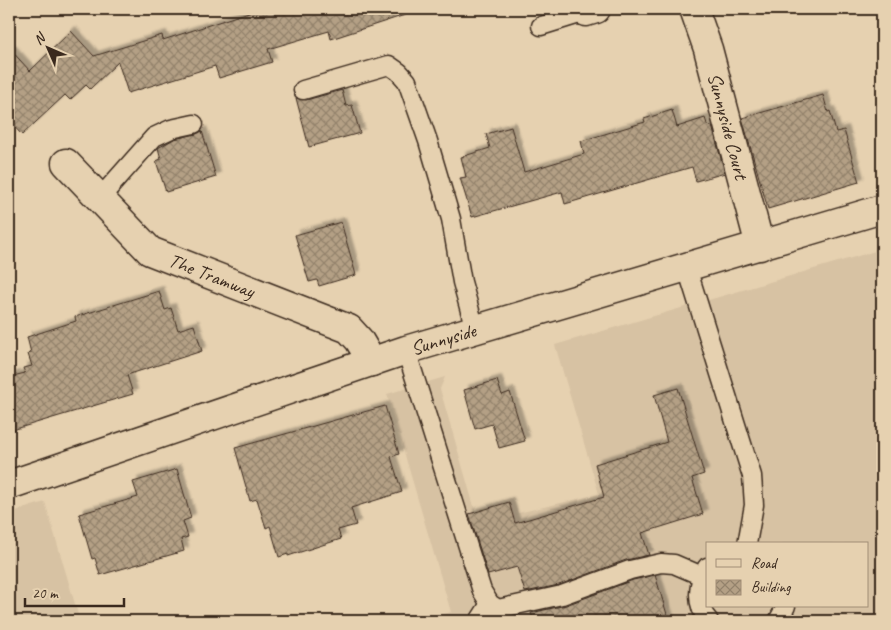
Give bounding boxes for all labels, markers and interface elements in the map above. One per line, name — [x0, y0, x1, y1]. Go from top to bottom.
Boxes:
north arrow — [22, 22, 72, 72]
text: N — [30, 28, 50, 48]
street label: Sunnyside Court — [702, 70, 755, 184]
street label: The Tramway — [165, 247, 259, 304]
street label: Sunnyside — [408, 317, 480, 360]
legend — [706, 542, 868, 608]
text: Road — [751, 554, 778, 573]
scale bar — [25, 575, 124, 607]
text: Building — [751, 578, 791, 597]
text: 20 m — [32, 584, 59, 603]

